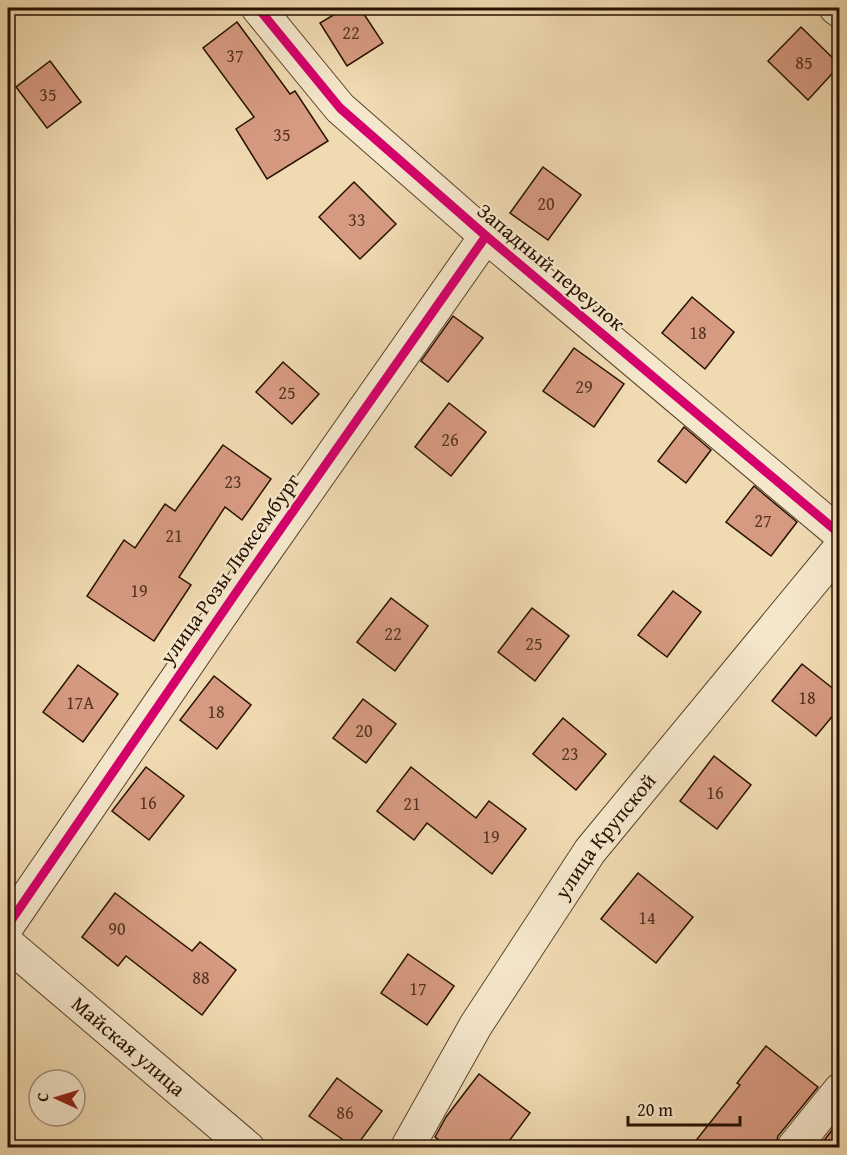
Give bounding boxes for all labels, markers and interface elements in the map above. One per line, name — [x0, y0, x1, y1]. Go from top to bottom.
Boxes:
house number: 22 — [342, 19, 360, 46]
house number: 37 — [226, 42, 244, 69]
house number: 85 — [795, 49, 813, 76]
house number: 35 — [39, 81, 57, 108]
house number: 35 — [273, 121, 291, 148]
house number: 20 — [537, 190, 555, 217]
street label: Западный переулок — [471, 195, 632, 338]
house number: 33 — [348, 206, 366, 233]
house number: 18 — [689, 319, 707, 346]
house number: 29 — [575, 373, 593, 400]
house number: 25 — [278, 379, 296, 406]
house number: 26 — [441, 426, 459, 453]
street label: улица Розы Люксембург — [151, 467, 307, 671]
house number: 23 — [224, 468, 242, 495]
house number: 27 — [754, 507, 772, 534]
house number: 21 — [165, 522, 183, 549]
house number: 19 — [130, 577, 148, 604]
house number: 22 — [384, 620, 402, 647]
house number: 25 — [525, 630, 543, 657]
house number: 18 — [798, 684, 816, 711]
house number: 17А — [66, 689, 94, 716]
house number: 18 — [207, 698, 225, 725]
house number: 20 — [355, 717, 373, 744]
house number: 23 — [561, 740, 579, 767]
street label: улица Крупской — [546, 766, 663, 906]
house number: 16 — [706, 779, 724, 806]
house number: 16 — [139, 789, 157, 816]
house number: 21 — [403, 790, 421, 817]
house number: 19 — [482, 823, 500, 850]
house number: 14 — [638, 904, 656, 931]
house number: 90 — [108, 915, 126, 942]
house number: 88 — [192, 964, 210, 991]
house number: 17 — [409, 975, 427, 1002]
street label: Майская улица — [65, 988, 193, 1104]
north arrow — [27, 1068, 87, 1128]
scale bar — [628, 1089, 740, 1127]
text: С — [30, 1092, 54, 1102]
text: 20 m — [637, 1096, 673, 1123]
house number: 86 — [336, 1099, 354, 1126]

